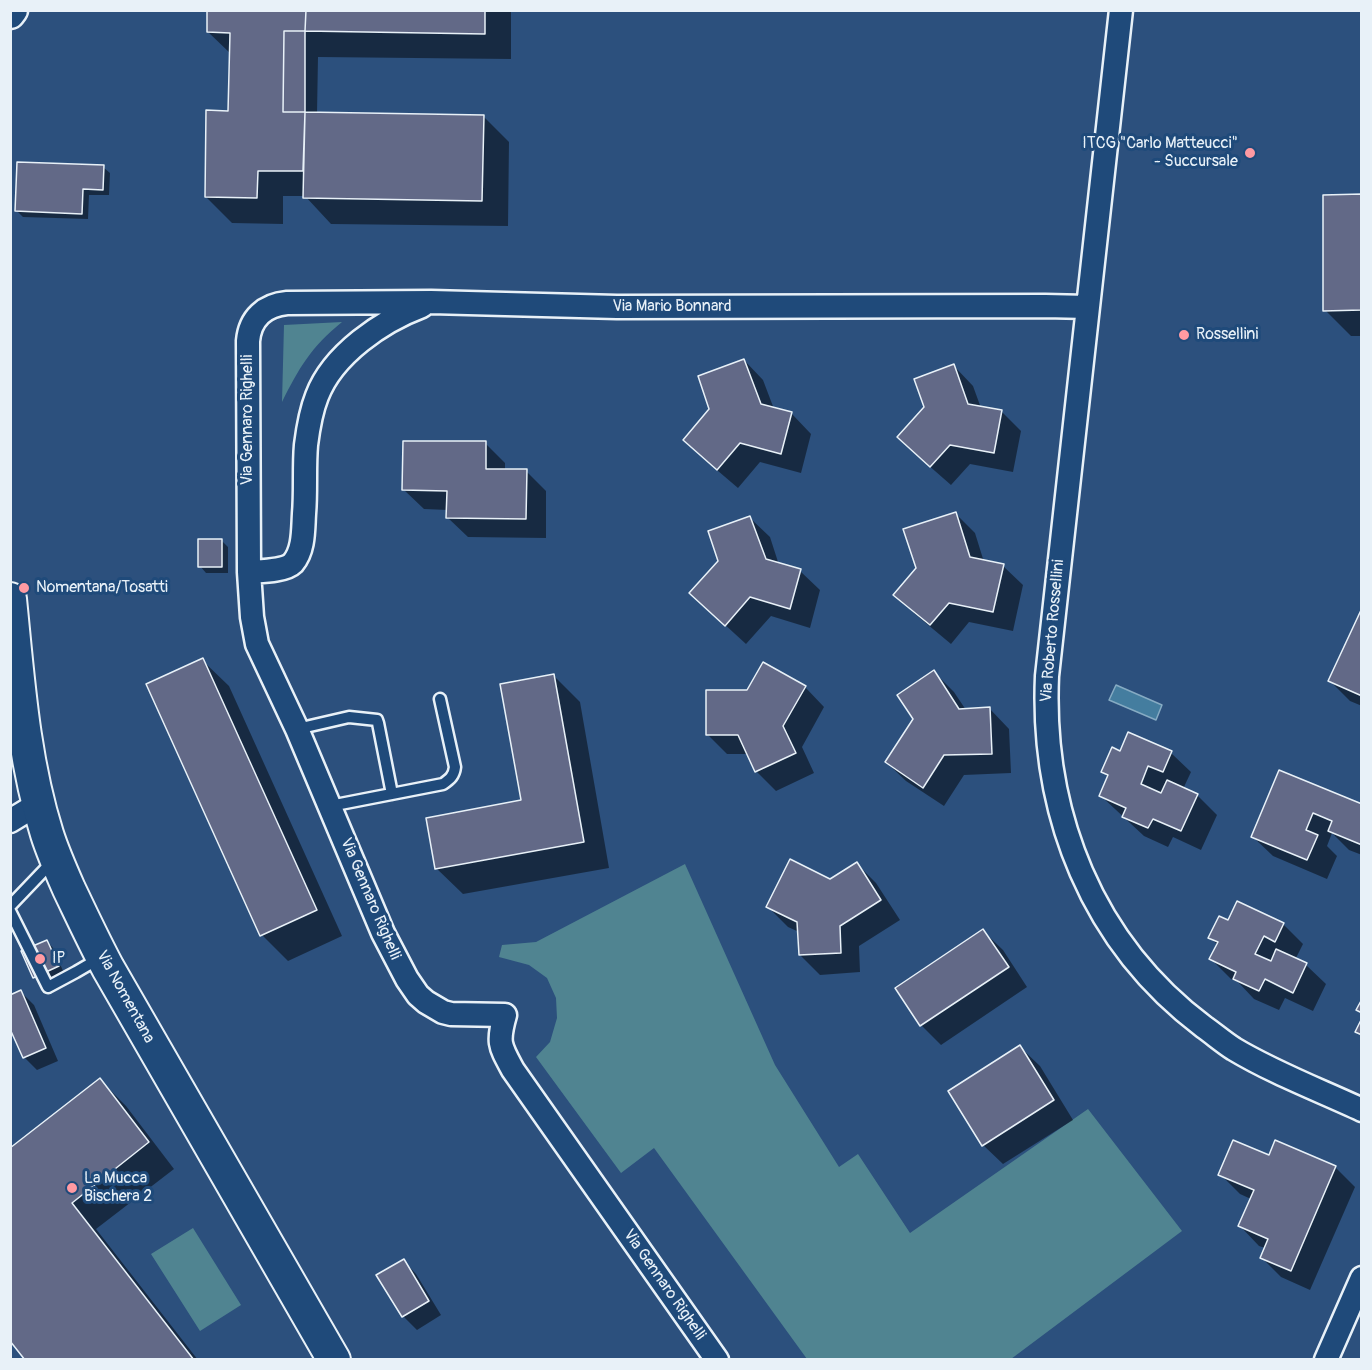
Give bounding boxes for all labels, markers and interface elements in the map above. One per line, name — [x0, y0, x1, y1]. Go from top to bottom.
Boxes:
place label: ITCG "Carlo Matteucci" - Succursale — [1082, 134, 1238, 172]
marker: ITCG "Carlo Matteucci" - Succursale — [1243, 146, 1257, 160]
street label: Via Mario Bonnard — [612, 297, 732, 317]
place label: Rossellini — [1196, 325, 1258, 345]
marker: Rossellini — [1177, 328, 1191, 342]
street label: Via Gennaro Righelli — [238, 355, 258, 485]
street label: Via Roberto Rossellini — [1037, 559, 1069, 703]
place label: Nomentana/Tosatti — [36, 578, 168, 598]
marker: Nomentana/Tosatti — [17, 581, 31, 595]
street label: Via Gennaro Righelli — [336, 835, 404, 963]
street label: Via Nomentana — [92, 947, 158, 1047]
place label: IP — [52, 949, 65, 969]
marker: IP — [33, 952, 47, 966]
place label: La Mucca Bischera 2 — [84, 1169, 152, 1207]
marker: La Mucca Bischera 2 — [65, 1181, 79, 1195]
street label: Via Gennaro Righelli — [619, 1226, 709, 1344]

